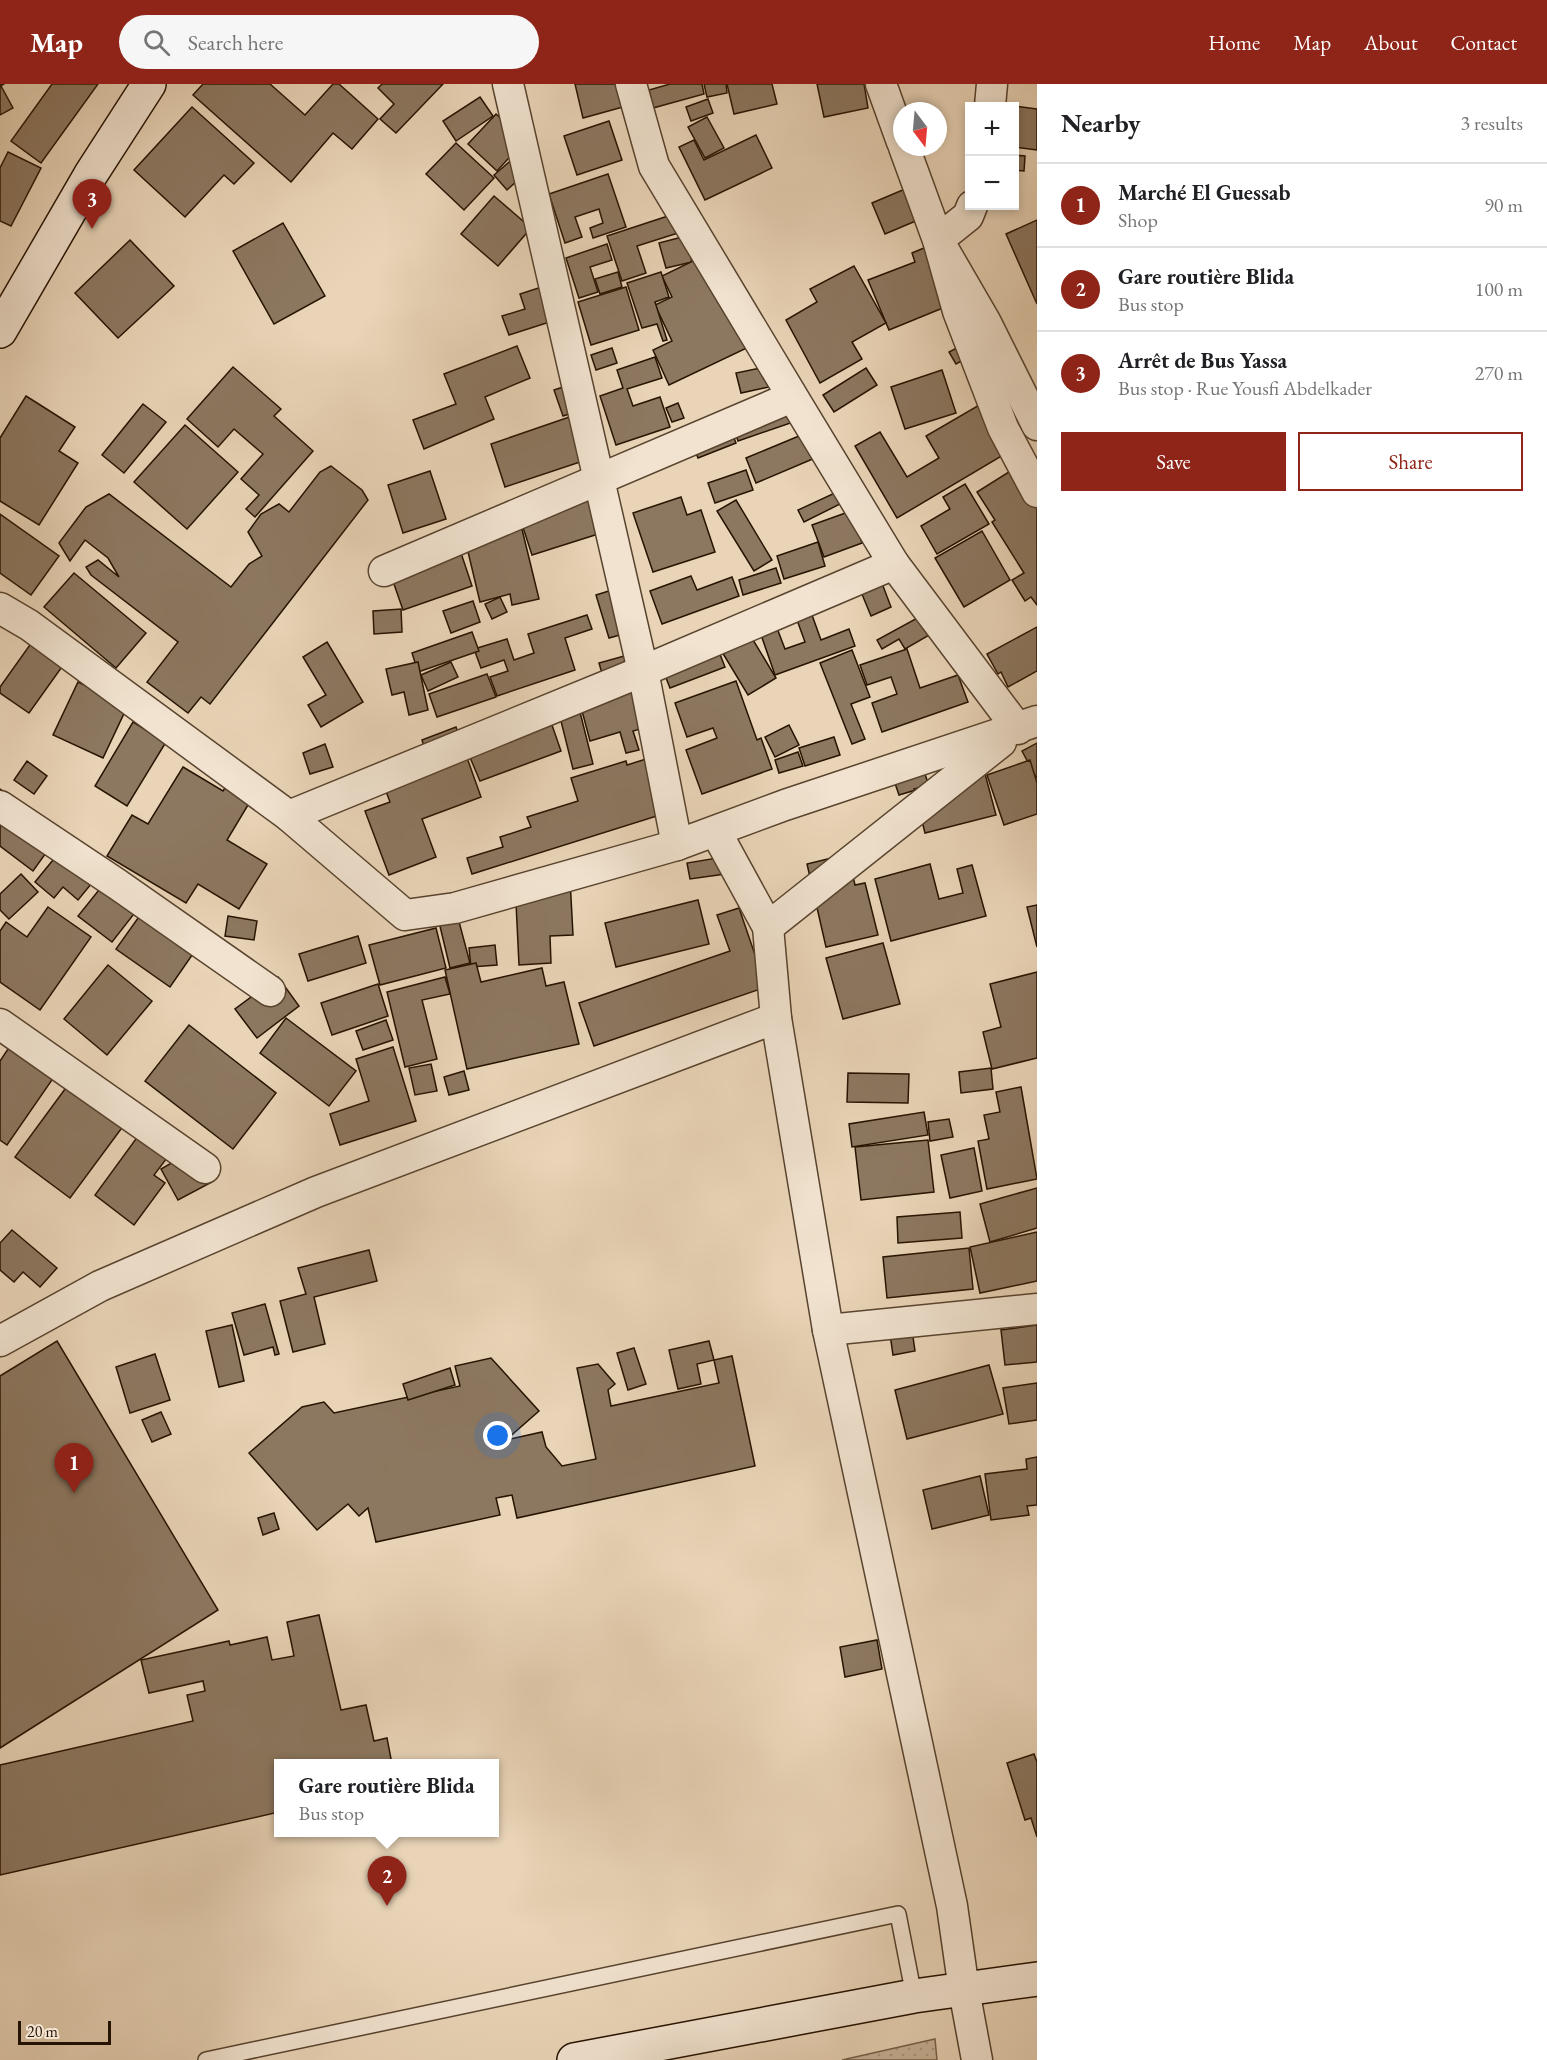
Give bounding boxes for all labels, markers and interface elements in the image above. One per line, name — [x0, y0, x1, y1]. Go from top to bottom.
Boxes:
search box — [119, 15, 539, 69]
text: Map — [30, 24, 83, 60]
icon: search — [140, 26, 173, 59]
text: Search here — [188, 28, 283, 57]
text: Home — [1208, 29, 1260, 56]
text: Map — [1293, 29, 1331, 56]
text: About — [1364, 29, 1417, 56]
text: Contact — [1450, 29, 1517, 56]
north arrow — [893, 102, 947, 156]
map controls — [965, 102, 1019, 210]
button: + — [965, 102, 1019, 156]
text: Nearby — [1061, 106, 1141, 140]
text: 3 results — [1460, 110, 1523, 136]
button: − — [965, 156, 1019, 210]
text: Marché El Guessab — [1118, 178, 1290, 207]
pin: 3 — [72, 180, 112, 229]
text: 1 — [1075, 192, 1086, 218]
text: 90 m — [1484, 192, 1523, 218]
text: Shop — [1118, 207, 1158, 233]
text: Gare routière Blida — [1118, 262, 1294, 291]
text: 2 — [1075, 276, 1086, 302]
text: 100 m — [1475, 276, 1523, 302]
text: Bus stop — [1118, 291, 1184, 317]
text: Arrêt de Bus Yassa — [1118, 346, 1287, 375]
text: 3 — [1075, 360, 1086, 386]
text: 270 m — [1475, 360, 1523, 386]
text: Bus stop · Rue Yousfi Abdelkader — [1118, 375, 1372, 401]
button: Save — [1061, 432, 1286, 491]
button: Share — [1298, 432, 1523, 491]
your location — [483, 1421, 512, 1450]
pin: 1 — [54, 1444, 94, 1493]
popup — [274, 1759, 499, 1837]
text: Gare routière Blida — [298, 1771, 475, 1800]
text: Bus stop — [298, 1800, 364, 1826]
pin: 2 — [368, 1856, 406, 1906]
scale bar — [18, 2018, 111, 2046]
text: 20 m — [27, 2021, 58, 2042]

